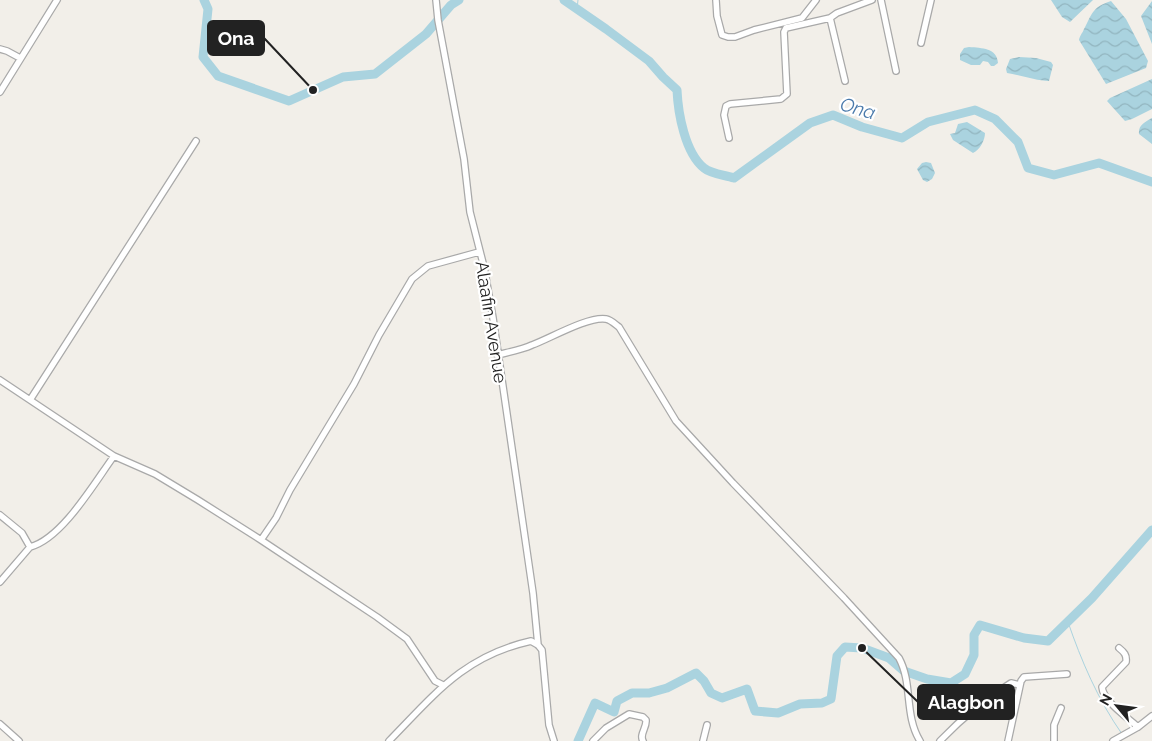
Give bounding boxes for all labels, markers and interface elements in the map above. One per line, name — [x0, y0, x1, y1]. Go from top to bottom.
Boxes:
callout: Ona — [208, 21, 264, 55]
text: Ona — [218, 27, 254, 49]
water label: Ona — [838, 93, 878, 123]
street label: Alaafin Avenue — [471, 259, 512, 385]
north arrow — [1092, 681, 1142, 731]
callout: Alagbon — [918, 685, 1014, 719]
text: Alagbon — [928, 691, 1004, 713]
text: N — [1096, 691, 1115, 708]

